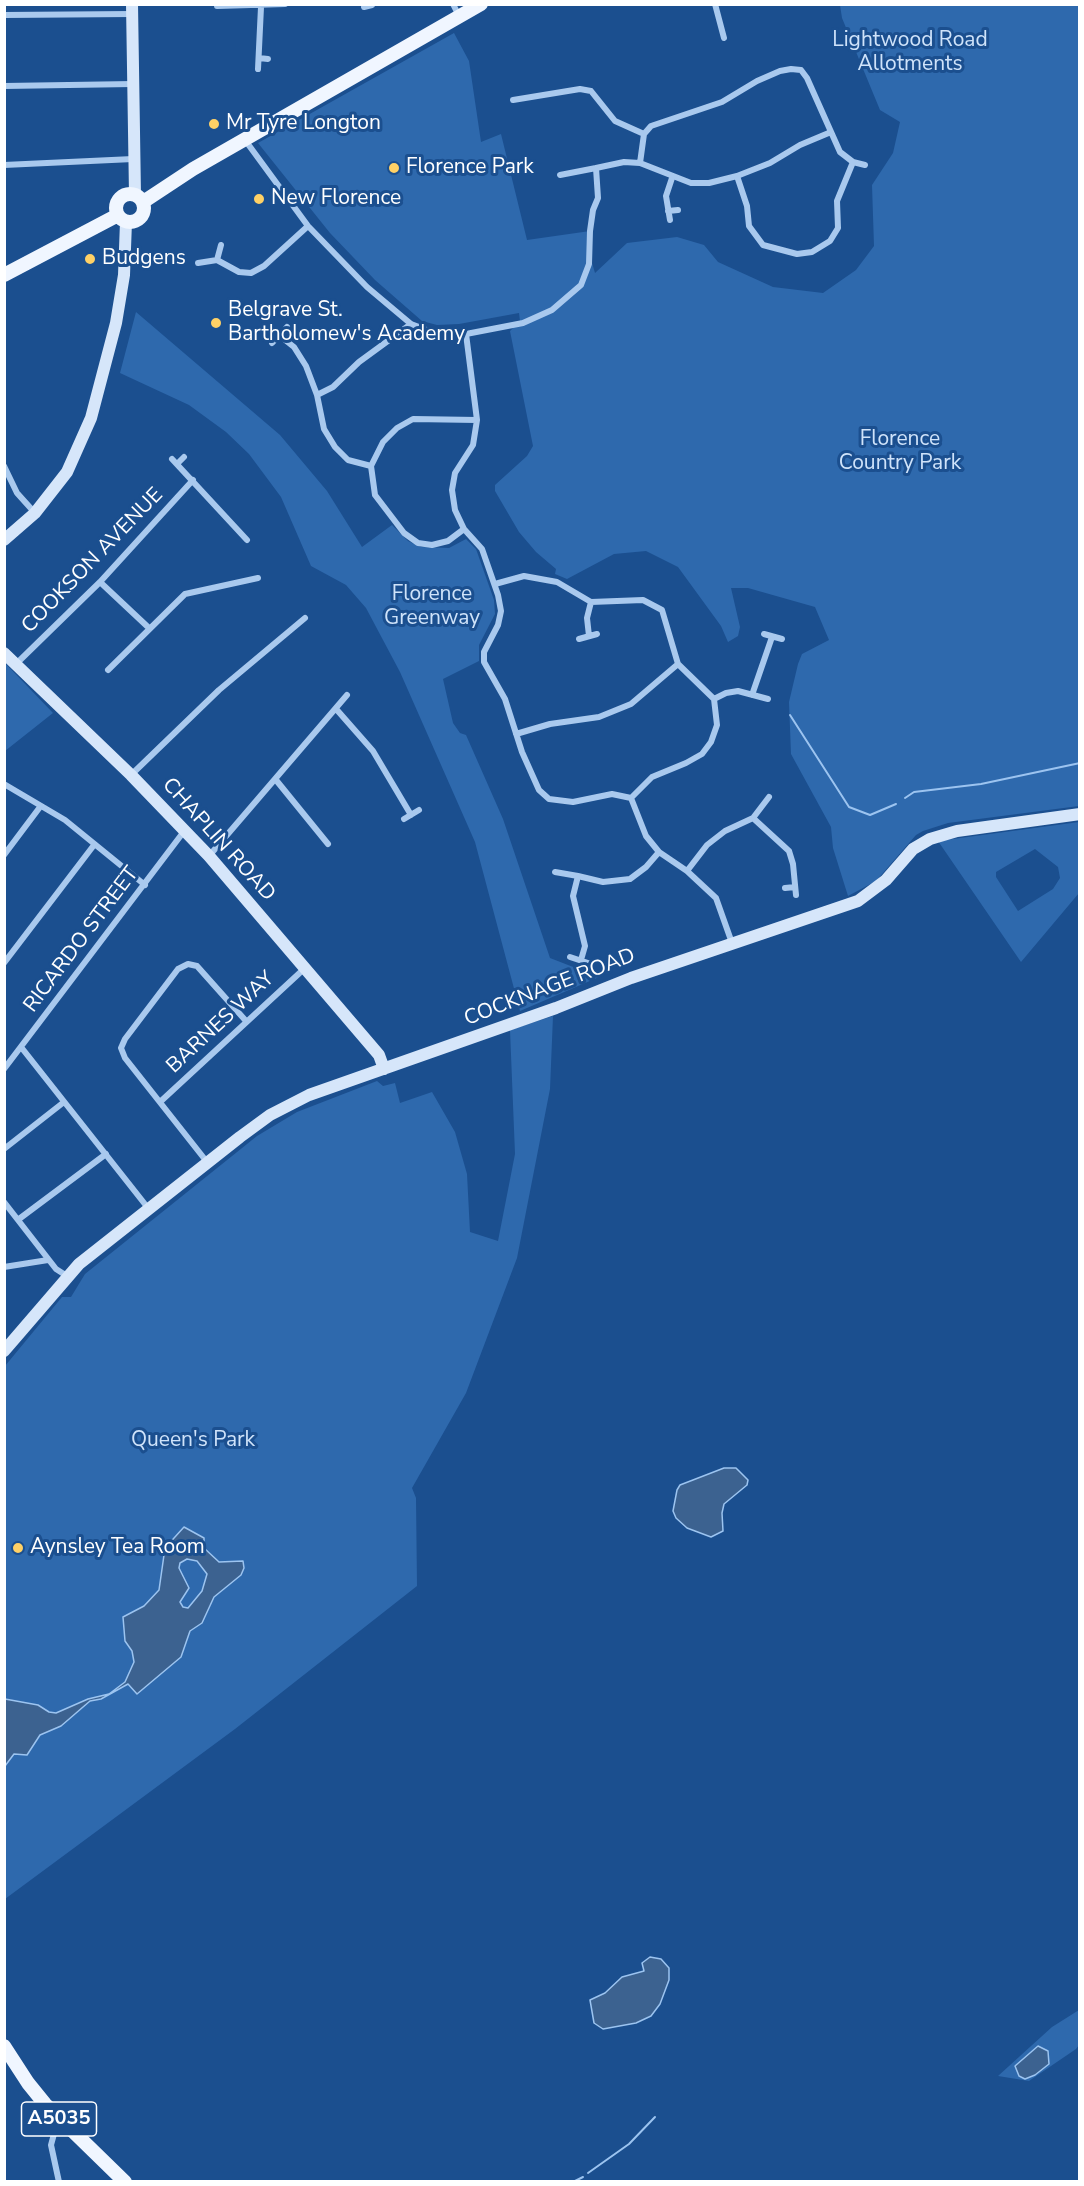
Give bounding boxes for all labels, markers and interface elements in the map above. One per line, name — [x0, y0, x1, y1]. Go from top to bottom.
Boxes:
park label: Lightwood Road Allotments — [832, 28, 988, 78]
place label: Mr Tyre Longton — [226, 111, 381, 137]
marker: Mr Tyre Longton — [207, 117, 221, 131]
place label: Florence Park — [406, 155, 534, 181]
marker: Florence Park — [387, 161, 401, 175]
place label: New Florence — [271, 186, 401, 212]
marker: New Florence — [252, 192, 266, 206]
place label: Budgens — [102, 246, 186, 272]
marker: Budgens — [83, 252, 97, 266]
place label: Belgrave St. Bartholomew's Academy — [228, 298, 465, 348]
marker: Belgrave St. Bartholomew's Academy — [209, 316, 223, 330]
park label: Florence Country Park — [839, 427, 961, 477]
street label: COOKSON AVENUE — [17, 483, 169, 639]
park label: Florence Greenway — [384, 582, 480, 632]
street label: CHAPLIN ROAD — [156, 773, 280, 907]
street label: RICARDO STREET — [19, 862, 145, 1018]
street label: COCKNAGE ROAD — [461, 944, 639, 1032]
street label: BARNES WAY — [162, 967, 280, 1079]
park label: Queen's Park — [131, 1428, 255, 1454]
place label: Aynsley Tea Room — [30, 1535, 205, 1561]
marker: Aynsley Tea Room — [11, 1541, 25, 1555]
road number: A5035 — [22, 2102, 97, 2136]

